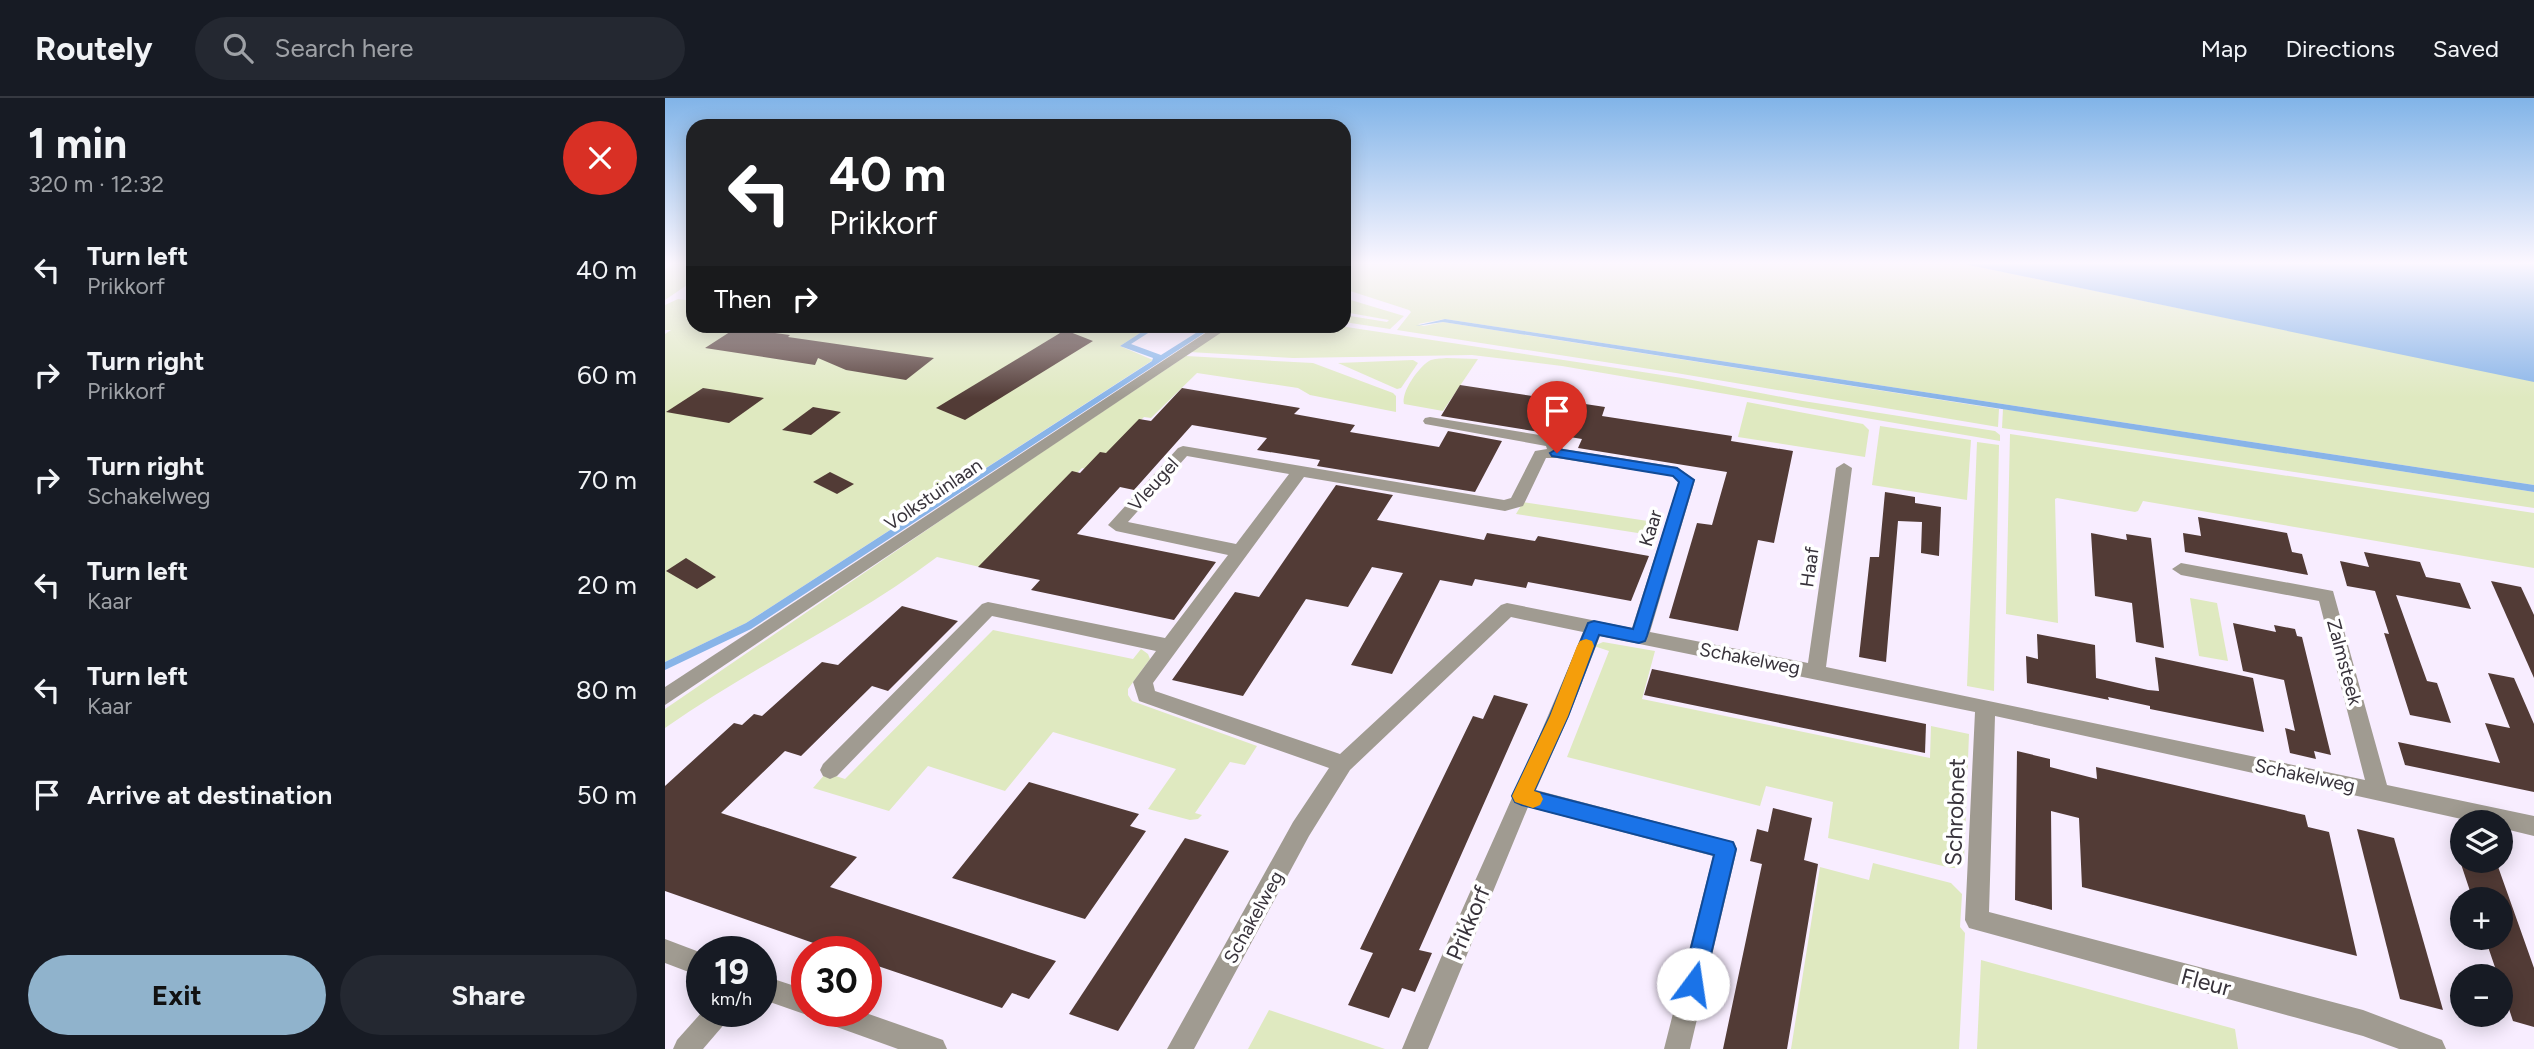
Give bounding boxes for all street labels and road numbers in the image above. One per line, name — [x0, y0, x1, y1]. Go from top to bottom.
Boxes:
street label: Volkstuinlaan — [880, 453, 986, 535]
street label: Vleugel — [1123, 453, 1183, 516]
street label: Kaar — [1634, 506, 1667, 549]
street label: Haaf — [1795, 545, 1824, 589]
street label: Zalmsteek — [2322, 617, 2367, 708]
street label: Schakelweg — [1698, 637, 1802, 680]
street label: Schakelweg — [2253, 754, 2357, 797]
street label: Schrobnet — [1939, 758, 1971, 866]
street label: Schakelweg — [1219, 867, 1288, 967]
street label: Prikkorf — [1440, 881, 1496, 964]
street label: Fleur — [2178, 962, 2234, 1002]

